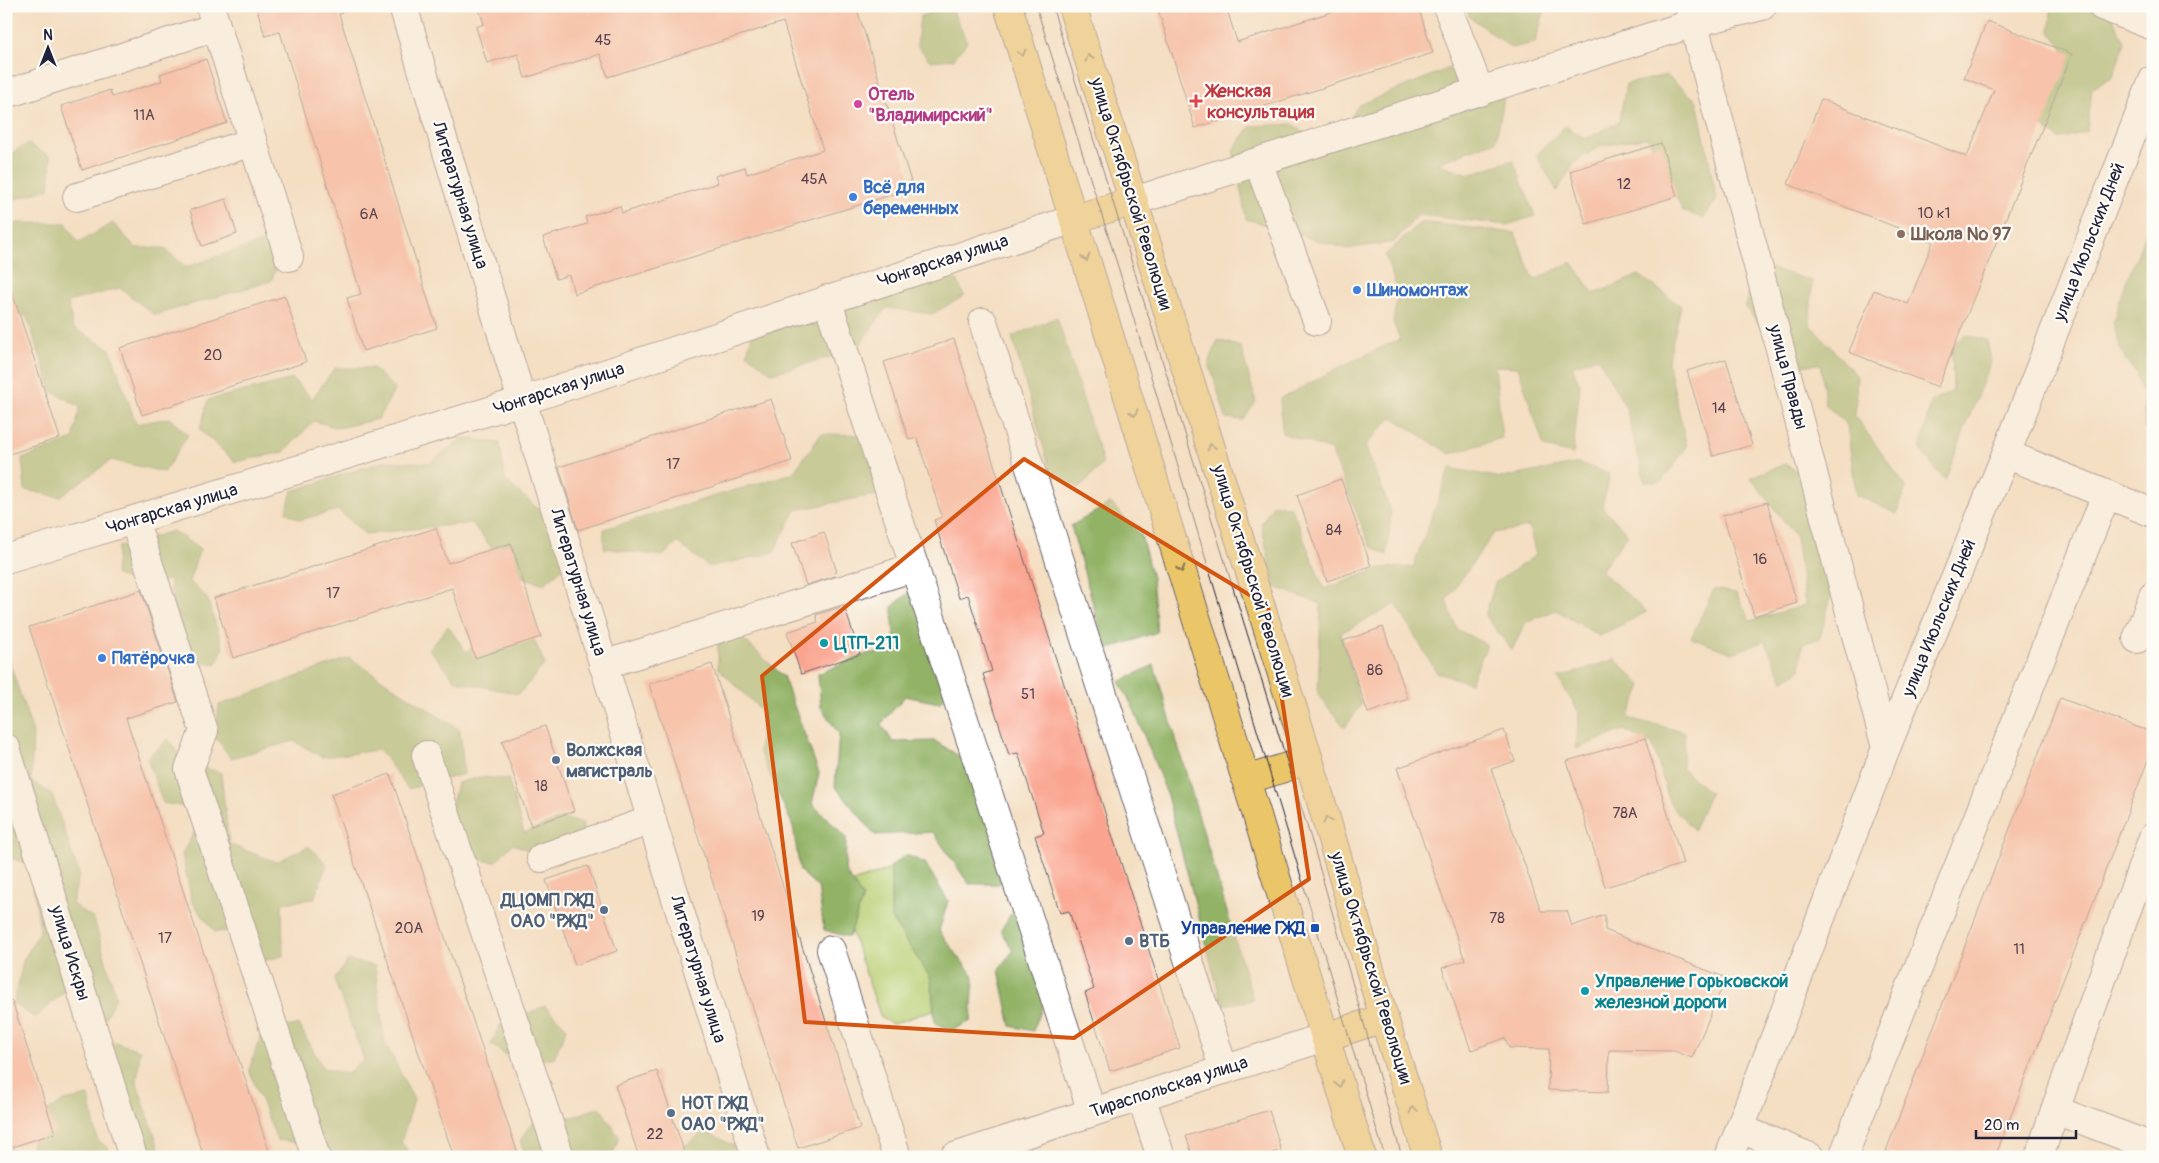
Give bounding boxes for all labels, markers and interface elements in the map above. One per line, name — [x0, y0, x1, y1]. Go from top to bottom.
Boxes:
north arrow — [22, 22, 72, 72]
text: N — [43, 27, 53, 44]
house number: 45 — [595, 31, 611, 50]
one-way arrow — [1016, 48, 1026, 56]
one-way arrow — [1084, 55, 1094, 63]
street label: улица Октябрьской Революции — [1084, 74, 1177, 313]
place label: Женская консультация — [1204, 80, 1315, 124]
place label: Отель "Владимирский" — [868, 83, 993, 127]
marker: Женская консультация — [1189, 94, 1203, 108]
marker: Отель "Владимирский" — [852, 98, 864, 110]
house number: 11А — [133, 106, 155, 125]
street label: Литературная улица — [426, 117, 493, 272]
street label: улица Июльских Дней — [2048, 159, 2130, 325]
house number: 45А — [801, 170, 828, 189]
house number: 12 — [1617, 175, 1631, 194]
place label: Всё для беременных — [863, 176, 959, 220]
marker: Всё для беременных — [847, 191, 859, 203]
house number: 10 к1 — [1918, 204, 1950, 223]
house number: 6А — [360, 205, 378, 224]
place label: Школа № 97 — [1910, 223, 2011, 246]
marker: Школа № 97 — [1895, 228, 1907, 240]
street label: Чонгарская улица — [875, 229, 1011, 293]
one-way arrow — [1080, 253, 1090, 262]
place label: Шиномонтаж — [1366, 279, 1468, 302]
marker: Шиномонтаж — [1351, 284, 1363, 296]
street label: улица Правды — [1763, 321, 1813, 432]
house number: 20 — [204, 346, 222, 365]
street label: Чонгарская улица — [491, 357, 627, 421]
house number: 14 — [1712, 399, 1727, 418]
one-way arrow — [1128, 409, 1138, 417]
one-way arrow — [1206, 443, 1216, 452]
house number: 17 — [666, 455, 680, 474]
street label: улица Октябрьской Революции — [1206, 461, 1299, 700]
street label: Чонгарская улица — [103, 478, 241, 540]
street label: Литературная улица — [544, 504, 611, 659]
house number: 84 — [1326, 521, 1342, 540]
street label: улица Июльских Дней — [1897, 536, 1981, 701]
house number: 16 — [1753, 550, 1767, 569]
one-way arrow — [1176, 564, 1186, 572]
house number: 17 — [326, 584, 340, 603]
place label: ЦТП-211 — [834, 632, 899, 655]
marker: ЦТП-211 — [818, 637, 830, 649]
place label: Пятёрочка — [112, 647, 196, 670]
marker: Пятёрочка — [96, 652, 108, 664]
house number: 86 — [1367, 661, 1383, 680]
house number: 51 — [1021, 685, 1035, 704]
place label: Волжская магистраль — [566, 739, 653, 783]
marker: Волжская магистраль — [550, 754, 562, 766]
house number: 18 — [534, 777, 548, 796]
house number: 78А — [1612, 804, 1638, 823]
one-way arrow — [1322, 816, 1332, 824]
street label: улица Октябрьской Революции — [1324, 848, 1417, 1087]
place label: ДЦОМП ГЖД ОАО "РЖД" — [500, 889, 595, 933]
street label: Литературная улица — [664, 891, 731, 1046]
street label: улица Искры — [44, 902, 95, 1003]
marker: ДЦОМП ГЖД ОАО "РЖД" — [598, 904, 610, 916]
house number: 19 — [751, 907, 765, 926]
house number: 78 — [1489, 909, 1505, 928]
place label: Управление ГЖД — [1181, 917, 1306, 940]
house number: 20А — [395, 919, 423, 938]
marker: Управление ГЖД — [1309, 922, 1321, 934]
house number: 17 — [158, 929, 172, 948]
place label: ВТБ — [1139, 930, 1170, 953]
marker: ВТБ — [1123, 935, 1135, 947]
house number: 11 — [2013, 940, 2025, 959]
place label: Управление Горьковской железной дороги — [1594, 970, 1788, 1014]
marker: Управление Горьковской железной дороги — [1579, 985, 1591, 997]
street label: Тираспольская улица — [1087, 1051, 1251, 1123]
one-way arrow — [1334, 1079, 1344, 1087]
place label: НОТ ГЖД ОАО "РЖД" — [681, 1092, 765, 1136]
marker: НОТ ГЖД ОАО "РЖД" — [665, 1107, 677, 1119]
one-way arrow — [1409, 1107, 1419, 1115]
scale bar — [1976, 1108, 2076, 1140]
text: 20 m — [1984, 1116, 2019, 1135]
house number: 22 — [647, 1125, 663, 1144]

